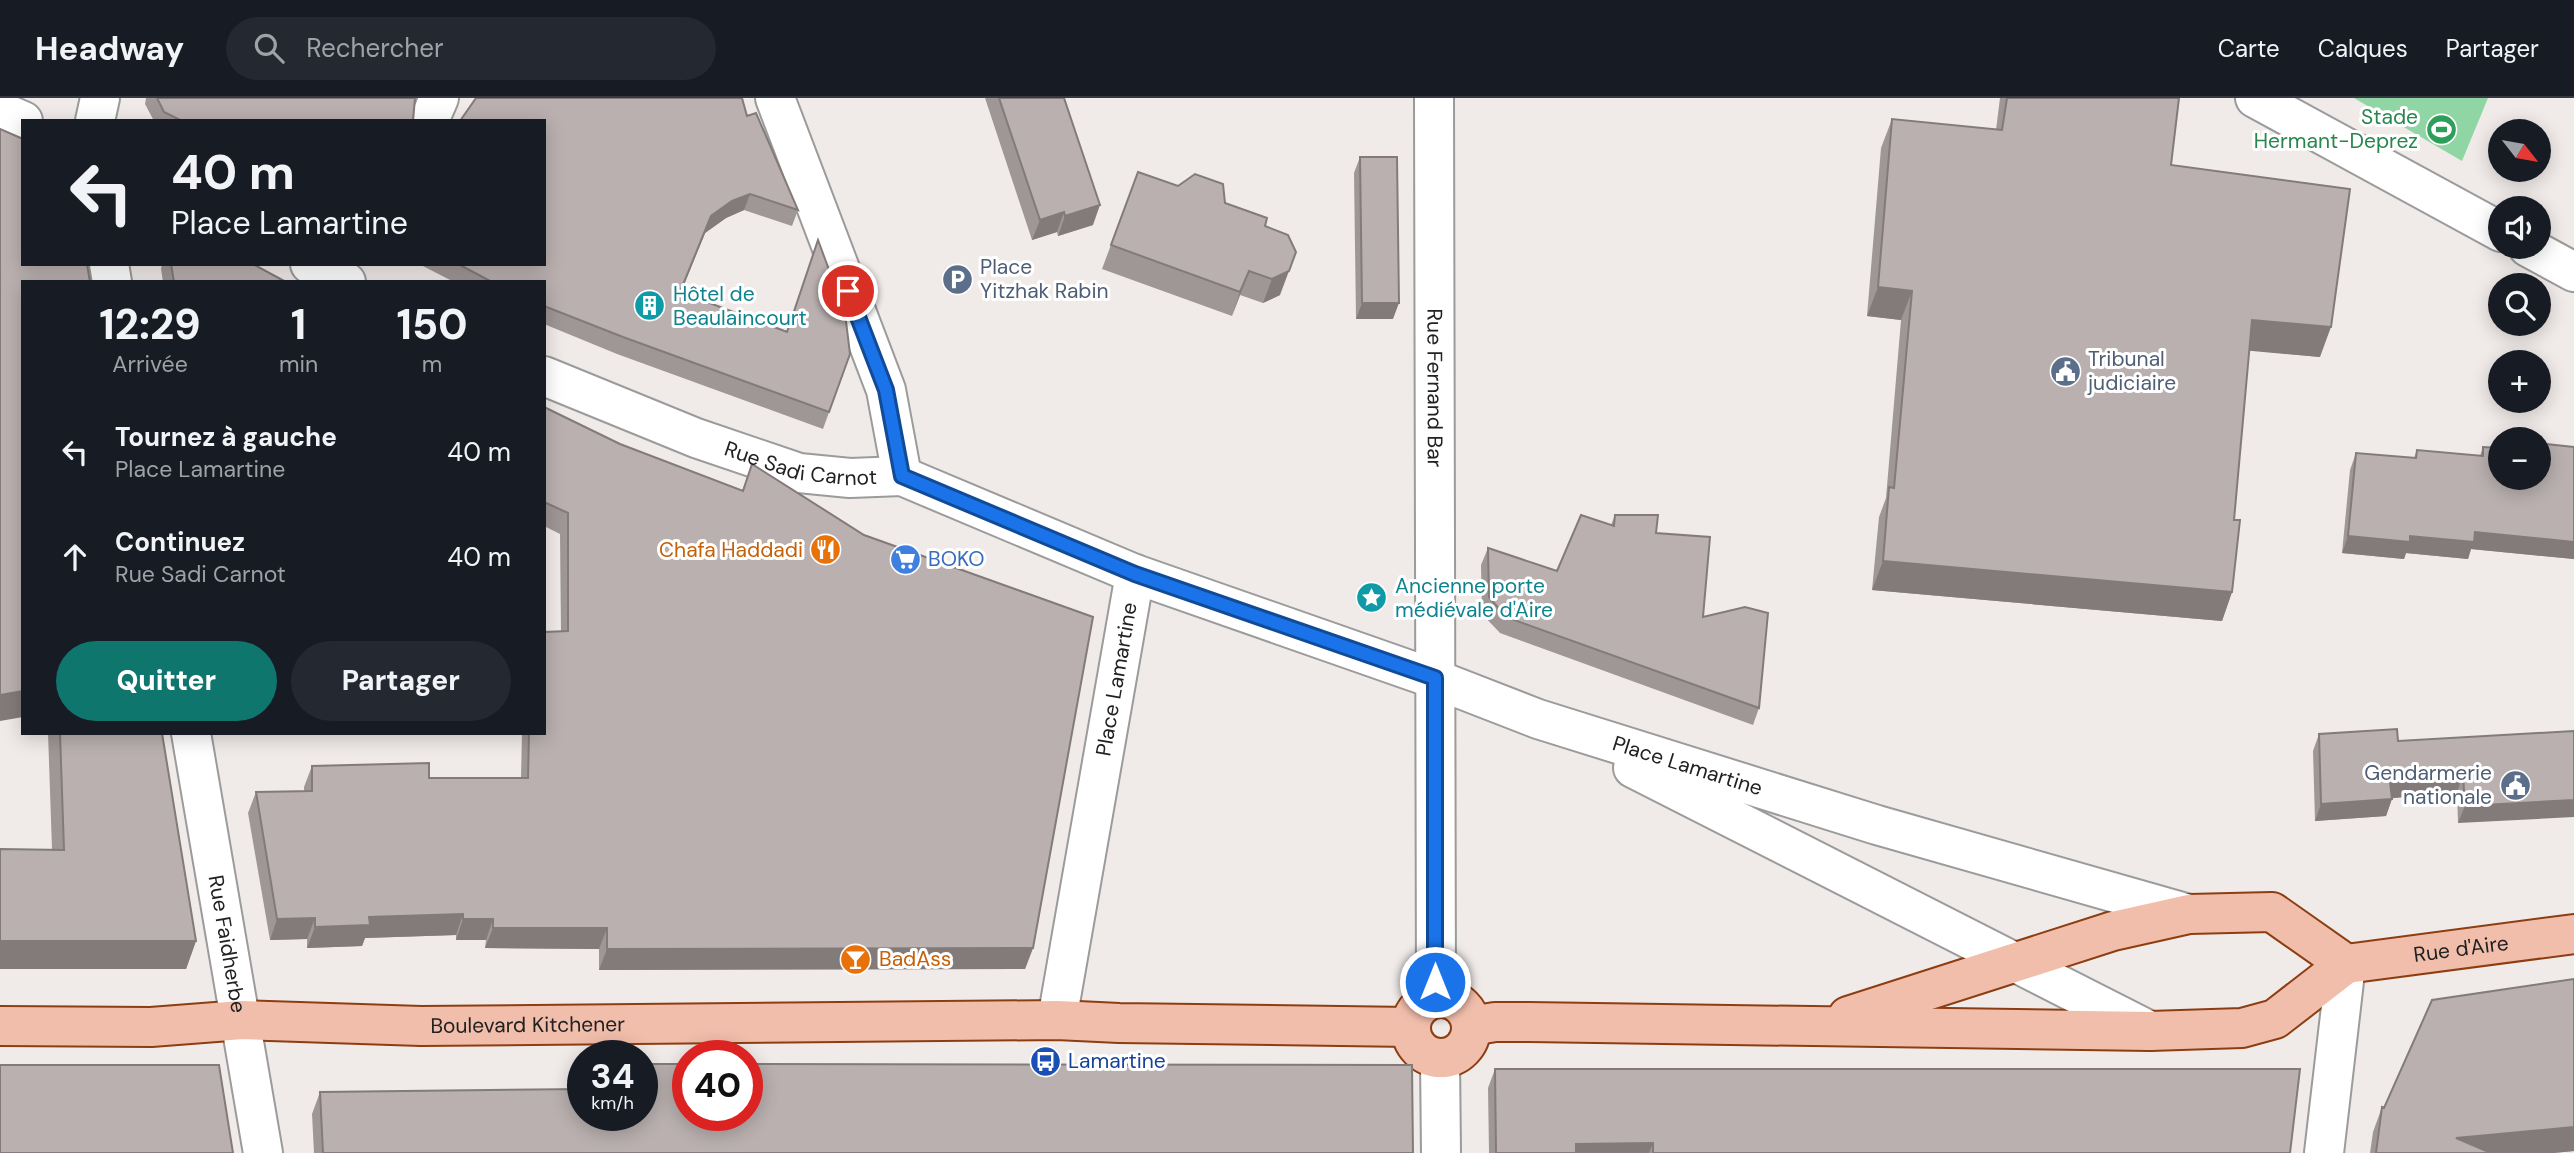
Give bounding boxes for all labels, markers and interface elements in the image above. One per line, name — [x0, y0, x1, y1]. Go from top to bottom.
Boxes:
search box — [226, 17, 716, 80]
text: Headway — [35, 27, 184, 70]
icon: search — [250, 29, 288, 67]
text: Rechercher — [306, 31, 444, 65]
text: Carte — [2218, 33, 2280, 64]
text: Calques — [2318, 33, 2408, 64]
text: Partager — [2446, 33, 2539, 64]
place label: Stade Hermant-Deprez — [2254, 103, 2418, 155]
sports icon: Stade Hermant-Deprez — [2424, 112, 2458, 146]
north arrow — [2488, 119, 2552, 182]
map controls — [2488, 119, 2551, 490]
text: 40 m — [171, 140, 295, 204]
icon: left — [56, 147, 147, 238]
button: sound — [2488, 196, 2551, 259]
text: Place Lamartine — [171, 202, 408, 244]
place label: Place Yitzhak Rabin — [980, 253, 1109, 305]
pin — [818, 261, 878, 321]
parking icon: Place Yitzhak Rabin — [940, 262, 974, 296]
icon: arrive — [829, 272, 867, 310]
button: search — [2488, 273, 2551, 336]
place label: Hôtel de Beaulaincourt — [673, 280, 807, 332]
building icon: Hôtel de Beaulaincourt — [633, 289, 667, 323]
text: 12:29 — [99, 297, 201, 352]
text: 1 — [291, 297, 306, 352]
text: 150 — [396, 297, 468, 352]
street label: Rue Fernand Bar — [1420, 309, 1449, 468]
place label: Tribunal judiciaire — [2087, 345, 2176, 397]
text: Arrivée — [112, 349, 188, 379]
text: min — [279, 349, 318, 379]
text: m — [422, 349, 442, 379]
button: + — [2488, 350, 2551, 413]
public building icon: Tribunal judiciaire — [2048, 354, 2082, 388]
text: Tournez à gauche — [115, 420, 337, 454]
button: − — [2488, 427, 2551, 490]
icon: left — [56, 433, 94, 471]
text: 40 m — [447, 435, 511, 469]
street label: Rue Sadi Carnot — [721, 435, 877, 492]
text: Place Lamartine — [115, 454, 285, 484]
text: Continuez — [115, 525, 245, 559]
restaurant icon: Chafa Haddadi — [809, 533, 843, 567]
place label: Chafa Haddadi — [659, 536, 803, 564]
icon: ahead — [56, 538, 94, 576]
text: 40 m — [447, 540, 511, 574]
supermarket icon: BOKO — [888, 542, 922, 576]
place label: BOKO — [928, 545, 985, 573]
text: Rue Sadi Carnot — [115, 559, 286, 589]
place label: Ancienne porte médiévale d'Aire — [1395, 572, 1553, 624]
place icon: Ancienne porte médiévale d'Aire — [1355, 581, 1389, 615]
street label: Place Lamartine — [1089, 600, 1144, 758]
button: Quitter — [56, 641, 277, 721]
button: Partager — [291, 641, 511, 721]
street label: Place Lamartine — [1609, 729, 1766, 802]
place label: Gendarmerie nationale — [2364, 759, 2492, 811]
public building icon: Gendarmerie nationale — [2498, 768, 2532, 802]
street label: Rue Faidherbe — [202, 873, 253, 1015]
street label: Rue d'Aire — [2412, 929, 2510, 969]
bar icon: BadAss — [839, 942, 873, 976]
place label: BadAss — [879, 945, 951, 973]
position arrow — [1398, 945, 1472, 1019]
street label: Boulevard Kitchener — [430, 1010, 625, 1040]
speed limit sign: 40 — [672, 1040, 763, 1131]
bus stop icon: Lamartine — [1028, 1044, 1062, 1078]
place label: Lamartine — [1068, 1047, 1166, 1075]
text: 34 — [591, 1053, 634, 1099]
text: km/h — [591, 1091, 634, 1115]

